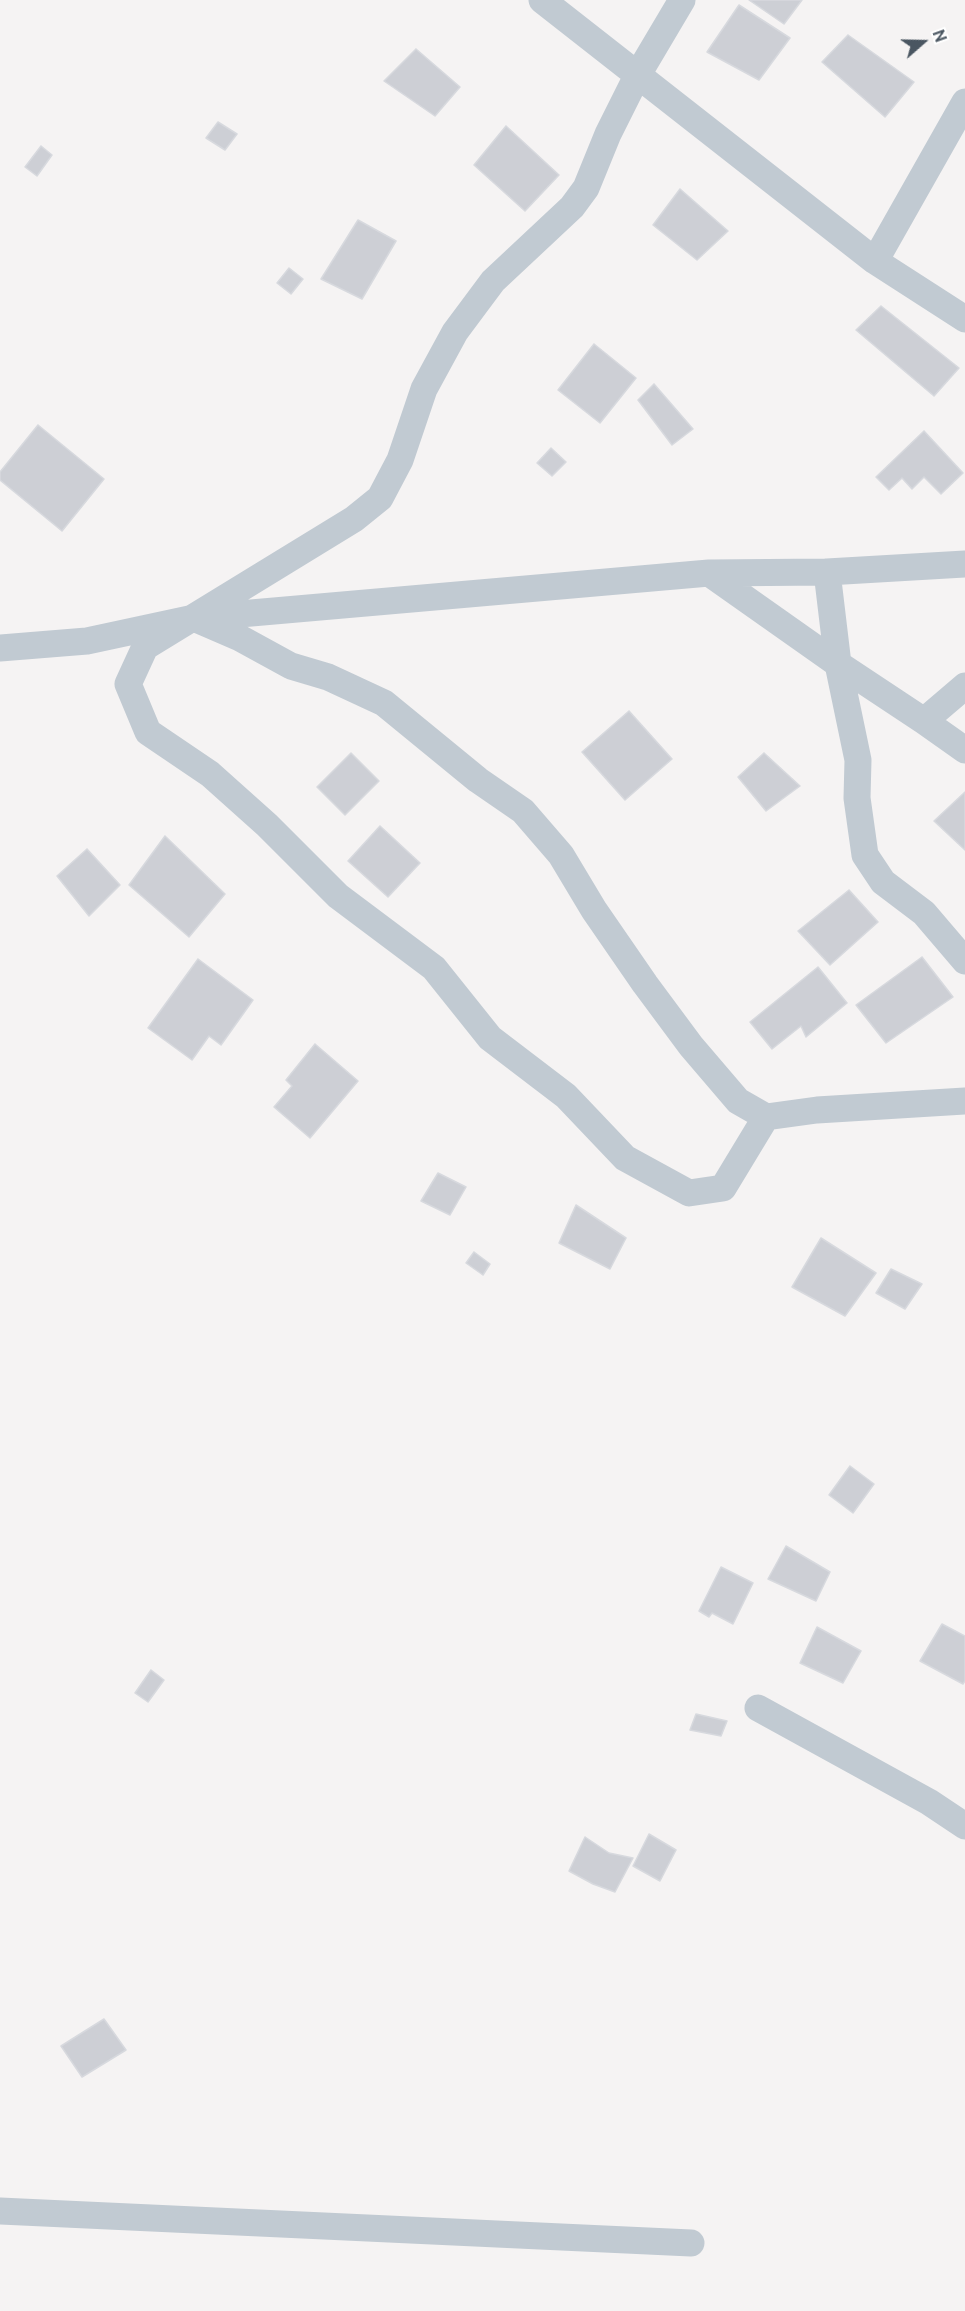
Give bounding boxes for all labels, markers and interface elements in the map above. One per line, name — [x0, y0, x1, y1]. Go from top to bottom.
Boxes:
north arrow — [893, 12, 953, 72]
text: N — [929, 27, 950, 45]

